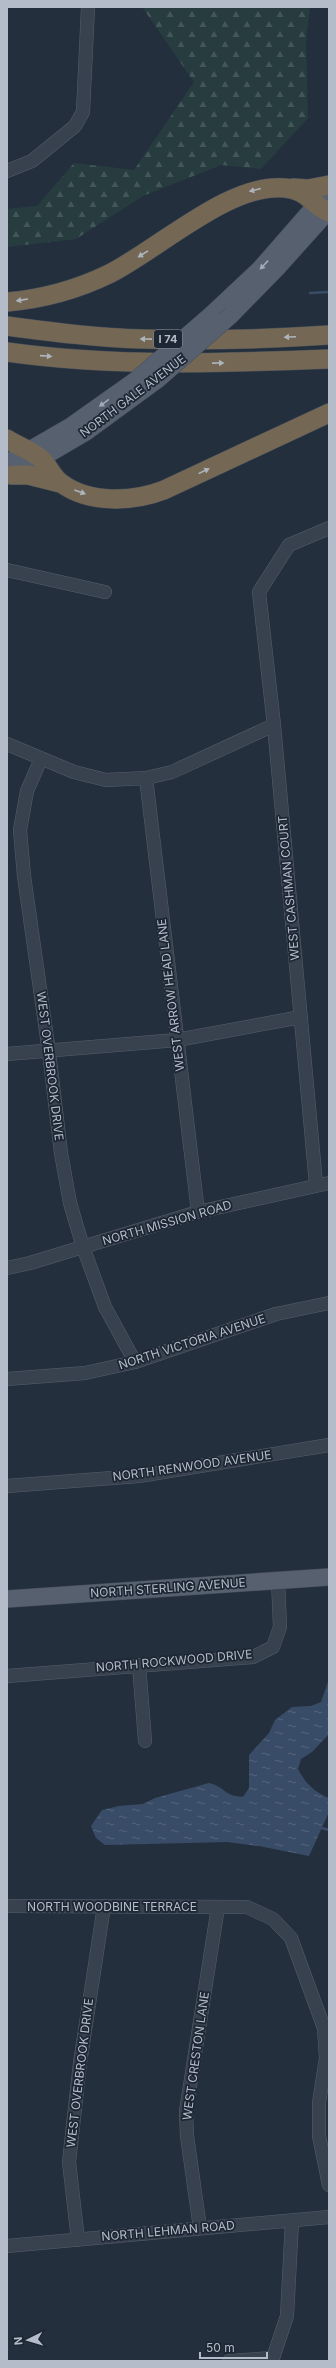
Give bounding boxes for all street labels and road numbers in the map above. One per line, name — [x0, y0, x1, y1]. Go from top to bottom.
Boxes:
road number: I 74 — [154, 330, 182, 348]
street label: NORTH GALE AVENUE — [77, 351, 189, 440]
street label: WEST CASHMAN COURT — [275, 815, 302, 961]
street label: WEST ARROW HEAD LANE — [154, 918, 187, 1072]
street label: WEST OVERBROOK DRIVE — [34, 990, 67, 1141]
street label: NORTH MISSION ROAD — [101, 1197, 233, 1248]
street label: NORTH VICTORIA AVENUE — [117, 1311, 267, 1372]
street label: NORTH RENWOOD AVENUE — [112, 1447, 272, 1484]
street label: NORTH STERLING AVENUE — [90, 1575, 246, 1600]
street label: NORTH ROCKWOOD DRIVE — [95, 1646, 253, 1675]
street label: NORTH WOODBINE TERRACE — [27, 1899, 197, 1914]
street label: WEST CRESTON LANE — [179, 1991, 212, 2121]
street label: WEST OVERBROOK DRIVE — [63, 1997, 96, 2148]
street label: NORTH LEHMAN ROAD — [101, 2217, 235, 2244]

